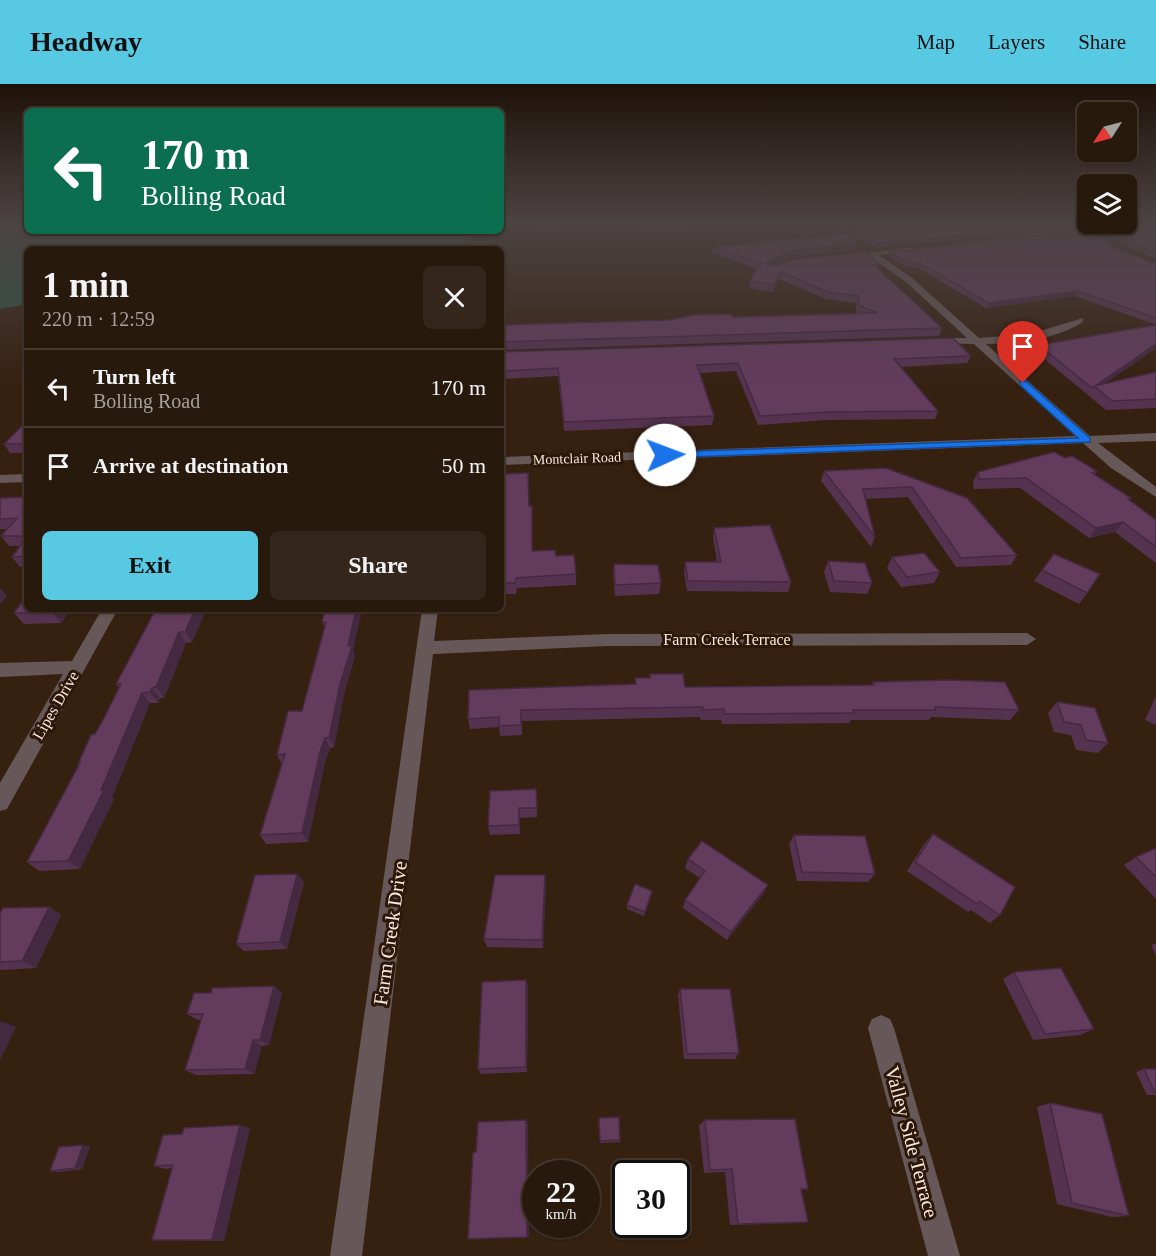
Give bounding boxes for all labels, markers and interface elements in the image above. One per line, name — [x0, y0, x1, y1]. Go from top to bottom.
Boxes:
text: Headway — [30, 26, 142, 57]
text: Map — [917, 30, 955, 54]
text: Layers — [988, 30, 1045, 54]
text: Share — [1078, 30, 1126, 54]
north arrow — [1077, 102, 1137, 162]
map controls — [1077, 102, 1137, 234]
icon: left — [42, 132, 120, 210]
text: 170 m — [141, 132, 250, 178]
button: layers — [1077, 174, 1137, 234]
text: Bolling Road — [141, 181, 286, 211]
text: 1 min — [42, 265, 129, 305]
button: close — [423, 266, 486, 329]
text: 220 m · 12:59 — [42, 308, 155, 330]
pin — [997, 321, 1048, 383]
icon: arrive — [1006, 330, 1039, 363]
text: Turn left — [93, 364, 176, 389]
icon: left — [42, 372, 75, 405]
text: 170 m — [430, 375, 486, 400]
text: Bolling Road — [93, 390, 200, 412]
position arrow — [633, 423, 697, 487]
street label: Montclair Road — [533, 449, 621, 468]
icon: arrive — [42, 450, 75, 483]
text: Arrive at destination — [93, 453, 289, 478]
text: 50 m — [441, 453, 486, 478]
button: Exit — [42, 531, 258, 600]
button: Share — [270, 531, 486, 600]
street label: Farm Creek Terrace — [663, 631, 791, 648]
street label: Lipes Drive — [29, 668, 83, 743]
street label: Farm Creek Drive — [369, 859, 411, 1007]
street label: Valley Side Terrace — [880, 1064, 943, 1221]
speed limit sign: 30 — [612, 1160, 690, 1238]
text: 22 — [546, 1175, 576, 1208]
text: km/h — [546, 1206, 576, 1222]

